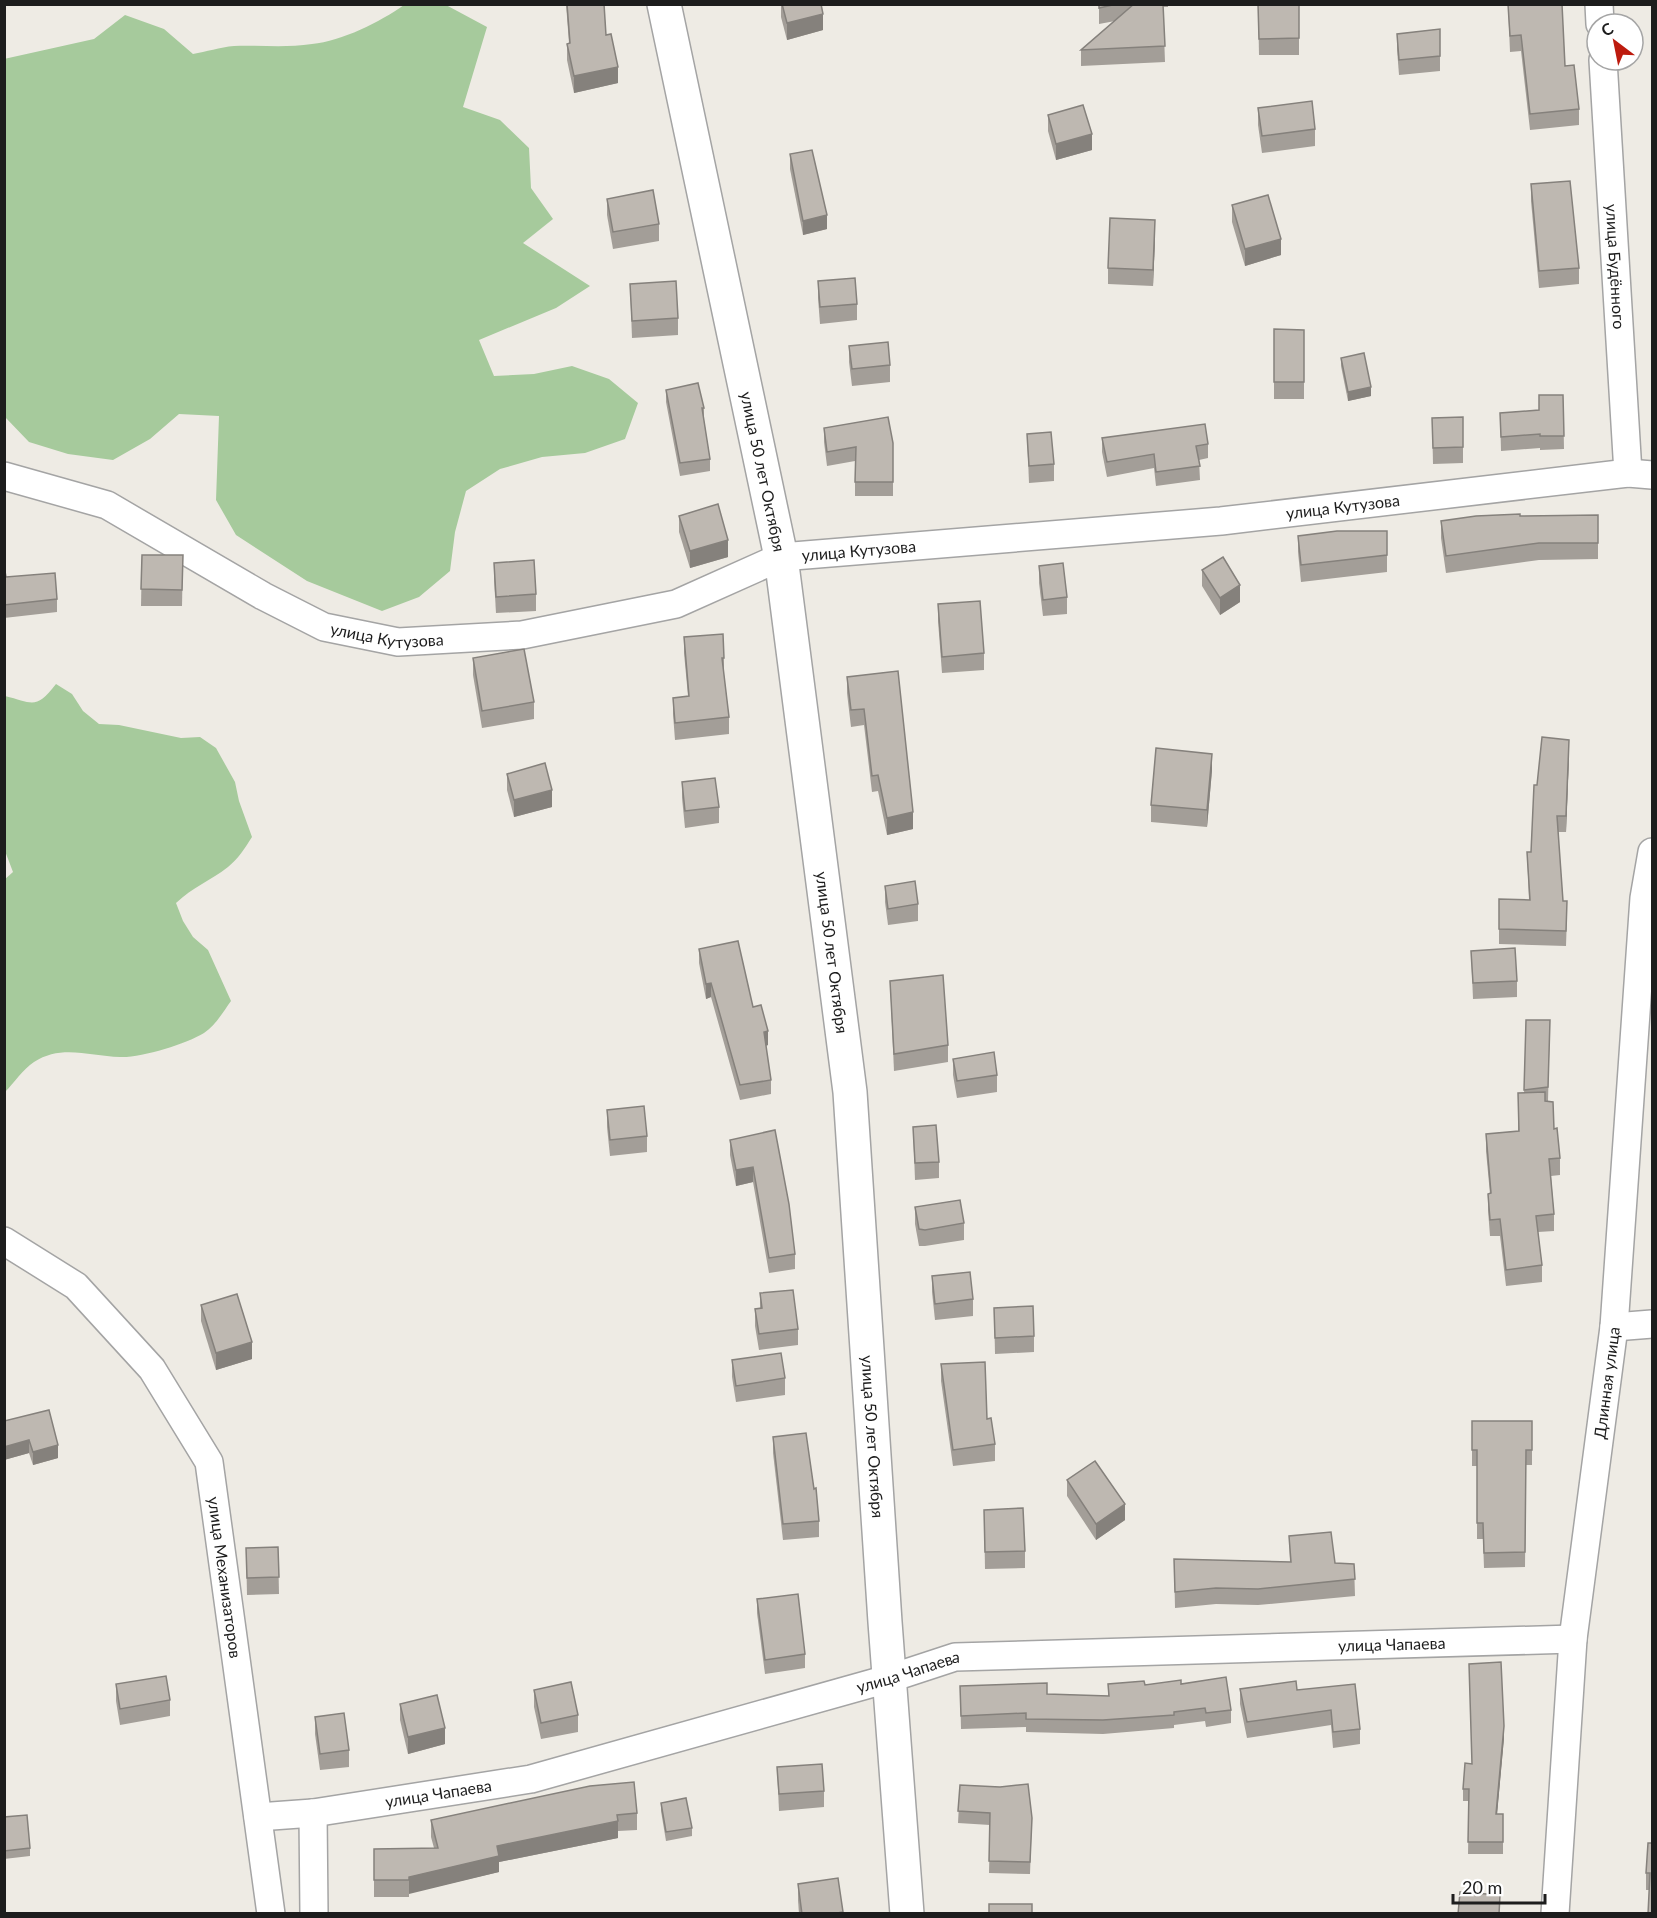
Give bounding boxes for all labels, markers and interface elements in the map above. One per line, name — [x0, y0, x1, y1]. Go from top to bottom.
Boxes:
north arrow — [1585, 12, 1645, 72]
text: С — [1597, 18, 1617, 40]
street label: улица Будённого — [1603, 203, 1629, 330]
street label: улица 50 лет Октября — [737, 390, 790, 553]
street label: улица Кутузова — [1285, 490, 1401, 522]
street label: улица Кутузова — [801, 536, 917, 564]
street label: улица Кутузова — [329, 619, 444, 651]
street label: улица 50 лет Октября — [813, 870, 852, 1035]
street label: Длинная улица — [1589, 1326, 1623, 1440]
street label: улица 50 лет Октября — [858, 1355, 888, 1519]
street label: улица Механизаторов — [205, 1495, 246, 1659]
street label: улица Чапаева — [1338, 1633, 1446, 1655]
street label: улица Чапаева — [854, 1647, 960, 1696]
street label: улица Чапаева — [384, 1775, 493, 1811]
scale bar — [1453, 1867, 1544, 1905]
text: 20 m — [1462, 1876, 1502, 1898]

